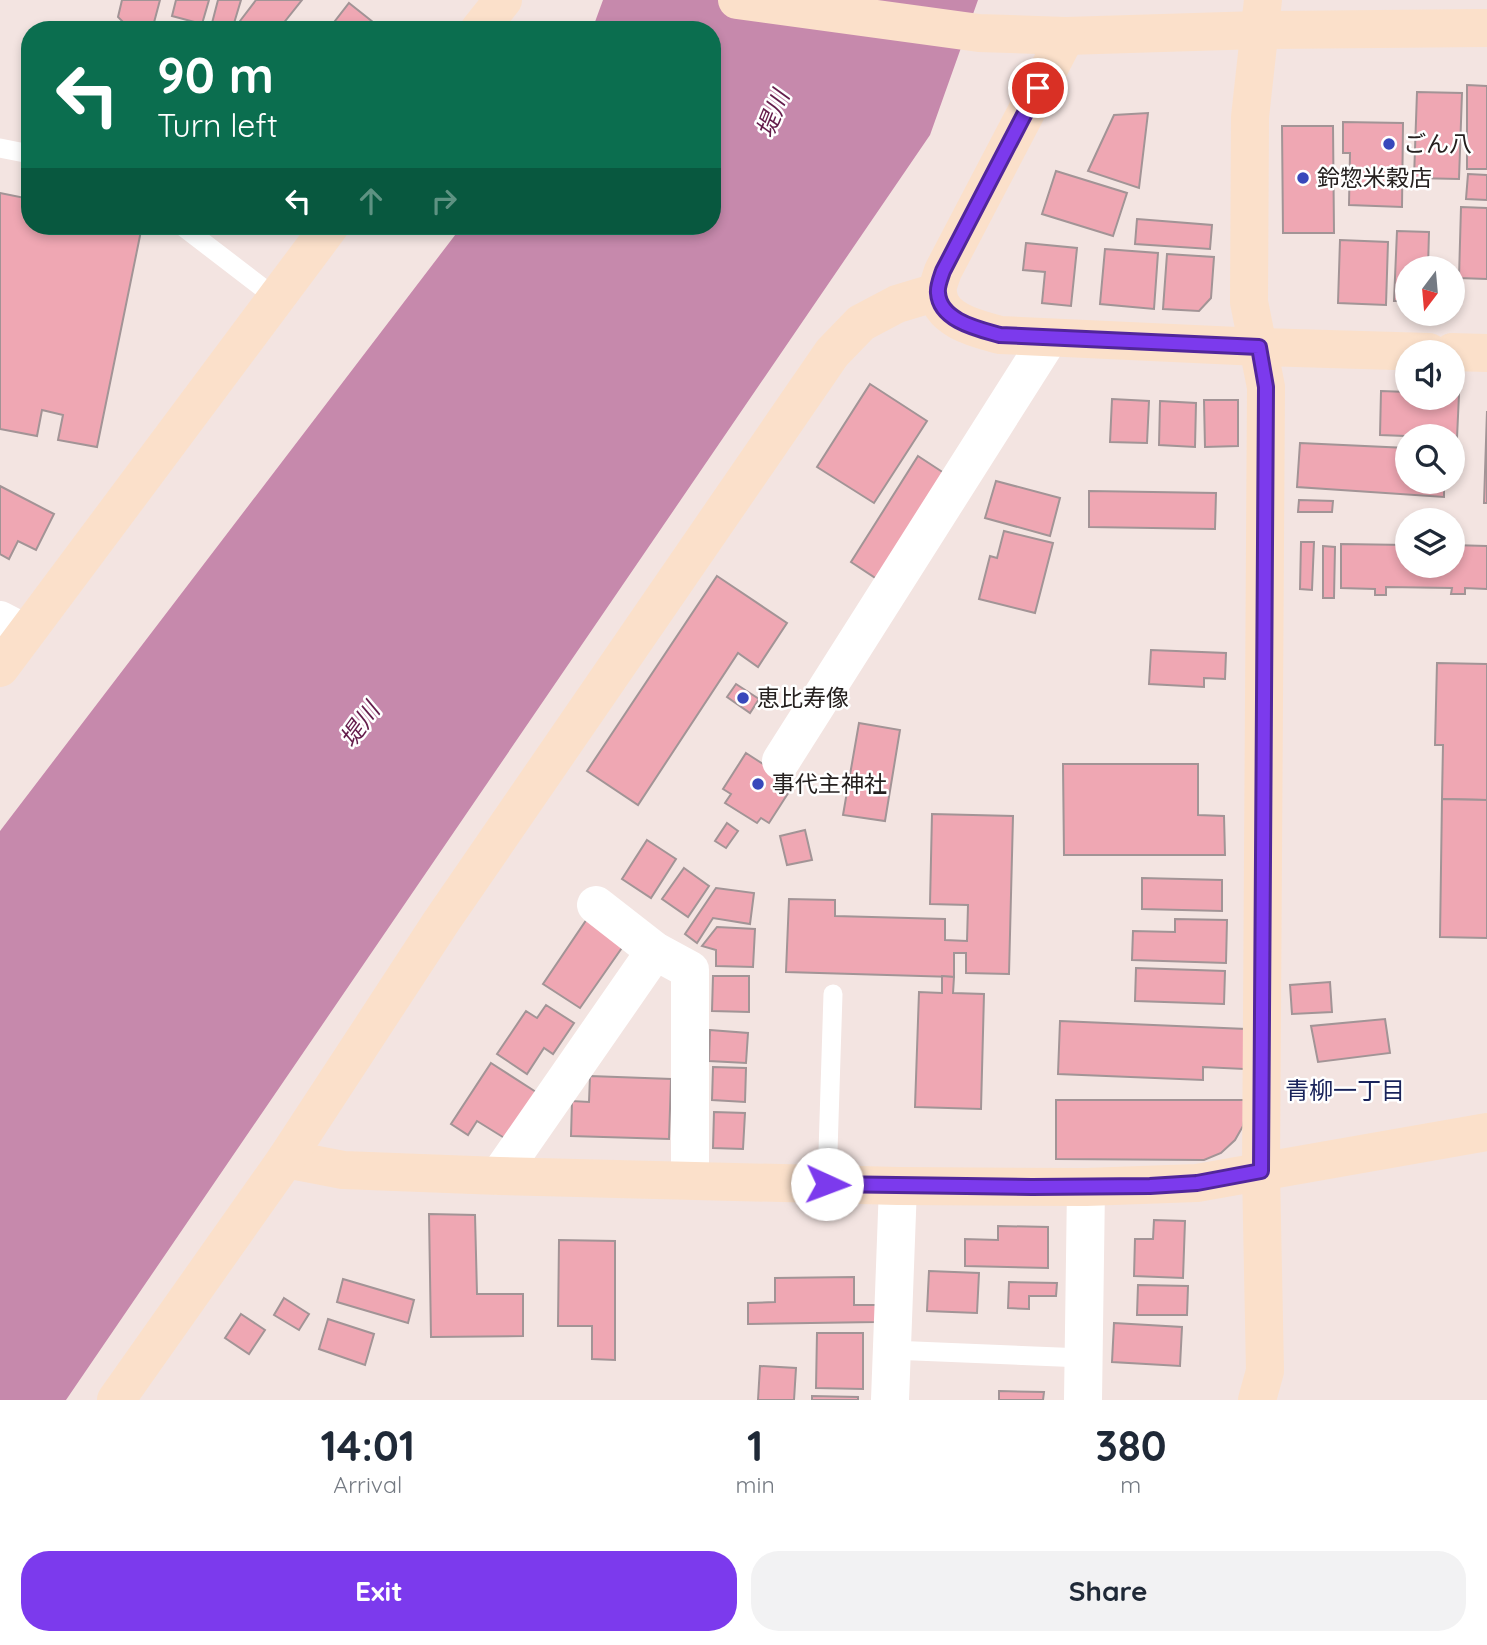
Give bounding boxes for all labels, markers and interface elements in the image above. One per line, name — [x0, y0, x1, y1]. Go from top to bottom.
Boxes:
text: 90 m — [157, 44, 274, 105]
icon: left — [42, 49, 133, 140]
pin — [1008, 58, 1068, 118]
icon: arrive — [1019, 69, 1057, 107]
water label: 堤川 — [749, 83, 796, 141]
text: Turn left — [157, 105, 278, 145]
place label: ごん八 — [1403, 129, 1472, 158]
marker: ごん八 — [1381, 136, 1397, 152]
place label: 鈴惣米穀店 — [1317, 163, 1432, 192]
marker: 鈴惣米穀店 — [1295, 170, 1311, 186]
icon: left — [279, 182, 317, 220]
icon: ahead — [352, 182, 390, 220]
icon: right — [425, 182, 463, 220]
north arrow — [1395, 256, 1465, 326]
map controls — [1395, 256, 1465, 578]
button: sound — [1395, 340, 1465, 410]
button: search — [1395, 424, 1465, 494]
button: layers — [1395, 508, 1465, 578]
place label: 恵比寿像 — [757, 683, 849, 712]
marker: 恵比寿像 — [735, 690, 751, 706]
water label: 堤川 — [333, 694, 387, 753]
place label: 事代主神社 — [772, 769, 887, 798]
marker: 事代主神社 — [750, 776, 766, 792]
district label: 青柳一丁目 — [1285, 1075, 1405, 1105]
position arrow — [790, 1147, 864, 1221]
text: 14:01 — [320, 1419, 415, 1472]
text: 1 — [747, 1419, 763, 1472]
text: 380 — [1095, 1419, 1167, 1472]
text: Arrival — [333, 1470, 402, 1499]
text: min — [736, 1470, 775, 1499]
text: m — [1120, 1470, 1141, 1499]
button: Exit — [21, 1551, 737, 1631]
button: Share — [751, 1551, 1466, 1631]

